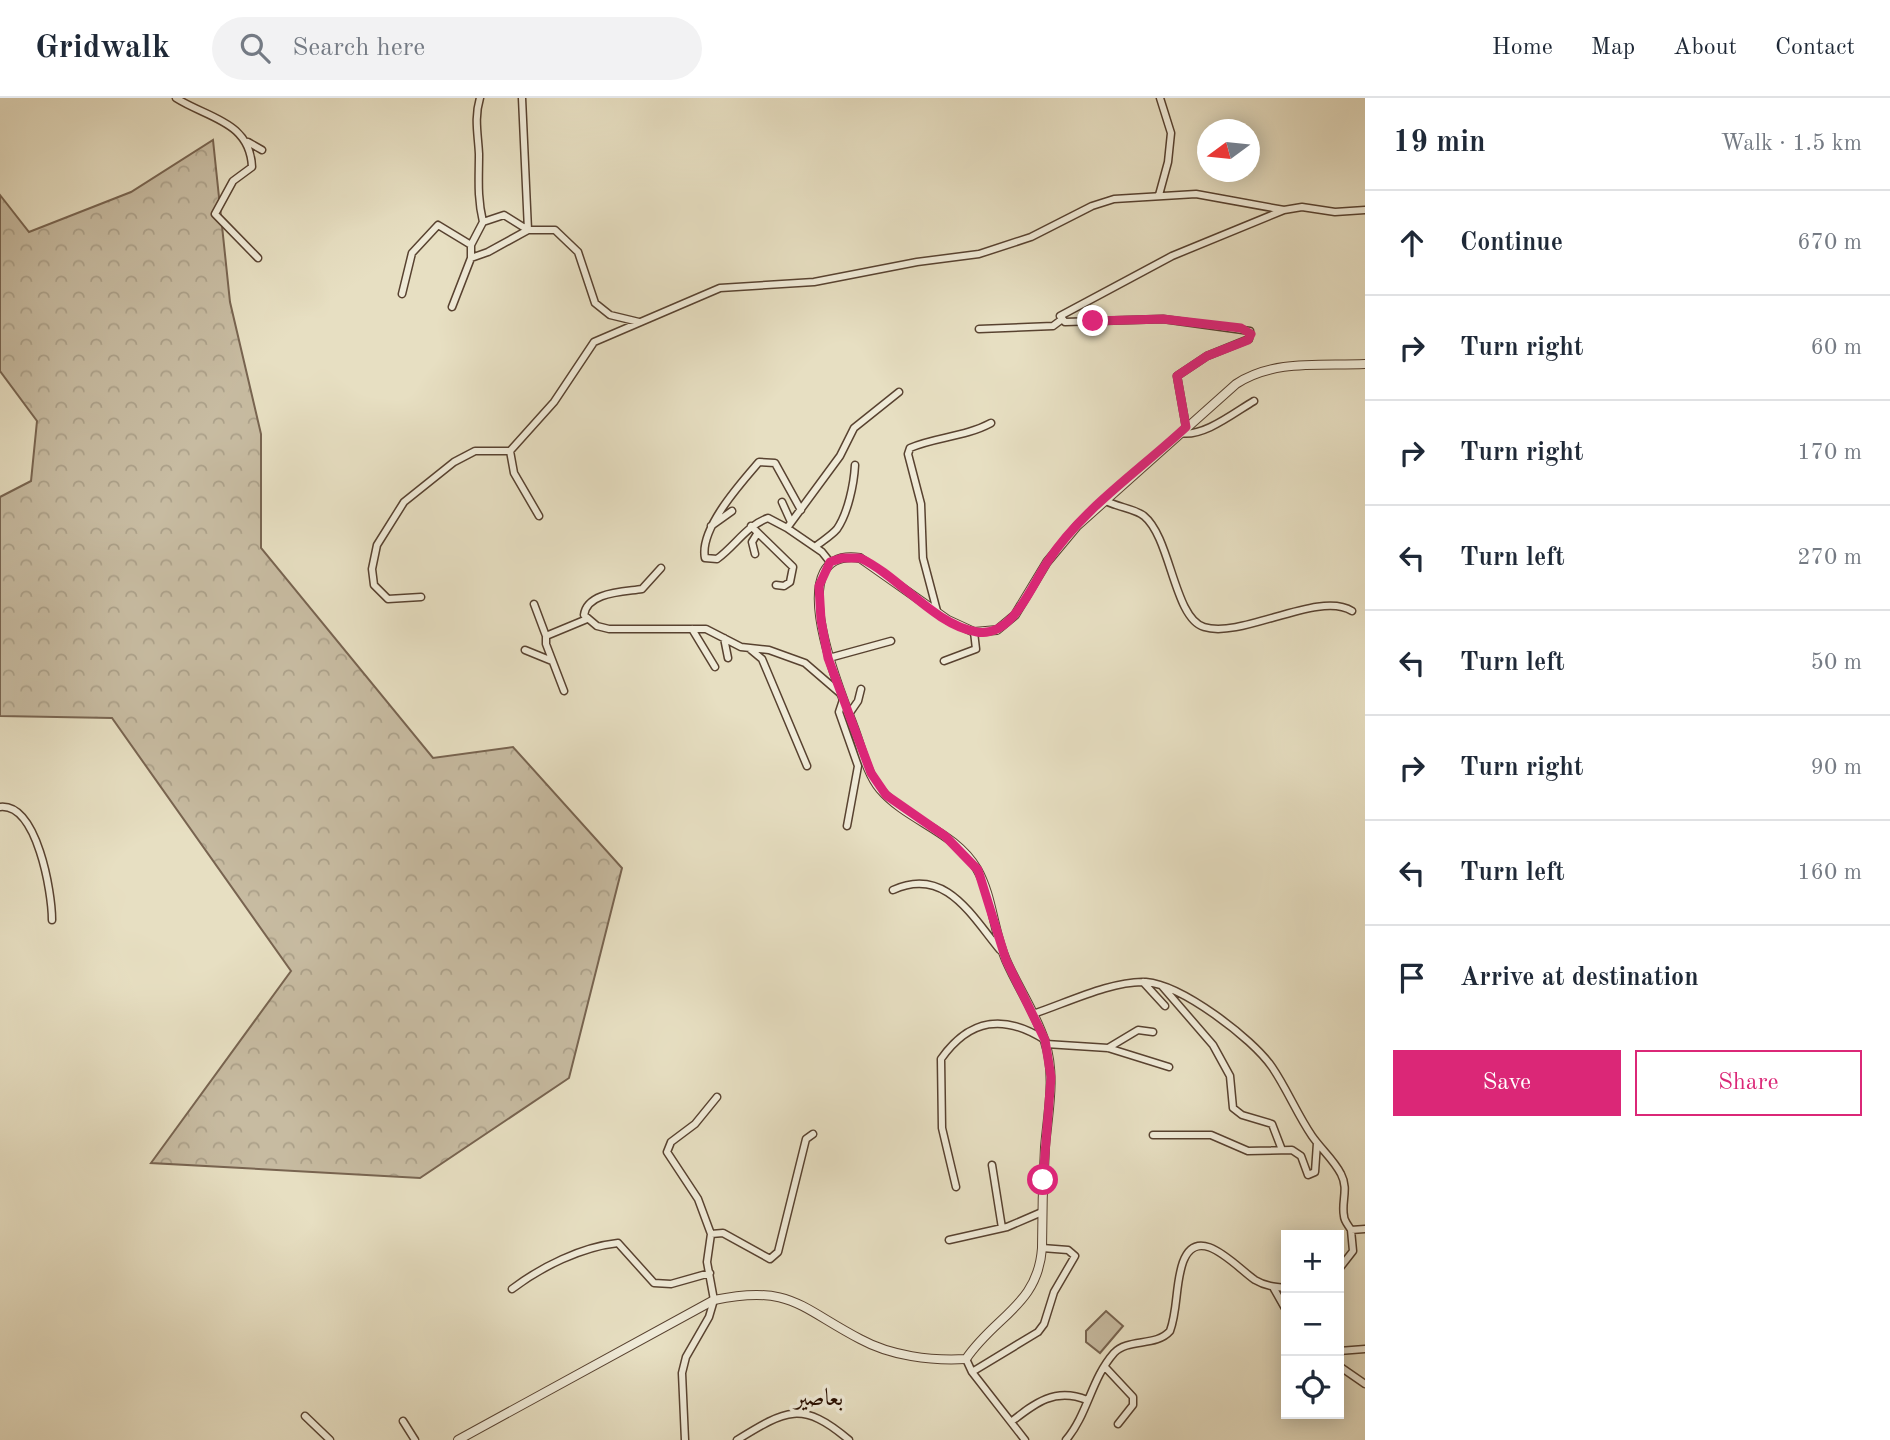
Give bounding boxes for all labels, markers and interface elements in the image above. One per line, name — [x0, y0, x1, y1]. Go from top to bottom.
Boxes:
search box — [212, 17, 702, 80]
icon: search — [236, 29, 274, 67]
text: Gridwalk — [35, 32, 170, 65]
text: Search here — [292, 35, 425, 61]
text: Home — [1492, 36, 1553, 60]
text: Map — [1591, 36, 1635, 60]
text: About — [1673, 36, 1737, 60]
text: Contact — [1775, 36, 1855, 60]
north arrow — [1197, 119, 1260, 182]
text: 19 min — [1393, 128, 1486, 158]
text: Walk · 1.5 km — [1721, 132, 1862, 155]
icon: ahead — [1393, 224, 1431, 262]
text: Continue — [1460, 230, 1563, 256]
text: 670 m — [1797, 231, 1862, 254]
route end — [1077, 305, 1108, 336]
icon: right — [1393, 329, 1431, 367]
text: Turn right — [1460, 335, 1583, 361]
text: 60 m — [1811, 336, 1862, 359]
icon: right — [1393, 434, 1431, 472]
text: Turn right — [1460, 440, 1583, 466]
text: 170 m — [1797, 441, 1862, 464]
icon: left — [1393, 539, 1431, 577]
text: Turn left — [1460, 545, 1565, 571]
text: 270 m — [1797, 546, 1862, 569]
icon: left — [1393, 644, 1431, 682]
text: Turn left — [1460, 650, 1565, 676]
text: 50 m — [1811, 651, 1862, 674]
icon: right — [1393, 749, 1431, 787]
text: Turn right — [1460, 755, 1583, 781]
text: 90 m — [1811, 756, 1862, 779]
icon: left — [1393, 854, 1431, 892]
text: Turn left — [1460, 860, 1565, 886]
text: 160 m — [1797, 861, 1862, 884]
icon: arrive — [1393, 959, 1431, 997]
text: Arrive at destination — [1460, 965, 1699, 991]
button: Save — [1393, 1050, 1621, 1116]
button: Share — [1635, 1050, 1862, 1116]
route start — [1027, 1164, 1058, 1195]
map controls — [1281, 1230, 1344, 1419]
button: + — [1281, 1230, 1344, 1293]
button: − — [1281, 1293, 1344, 1356]
button: locate — [1281, 1356, 1344, 1419]
district label: بعاصير — [792, 1387, 843, 1411]

